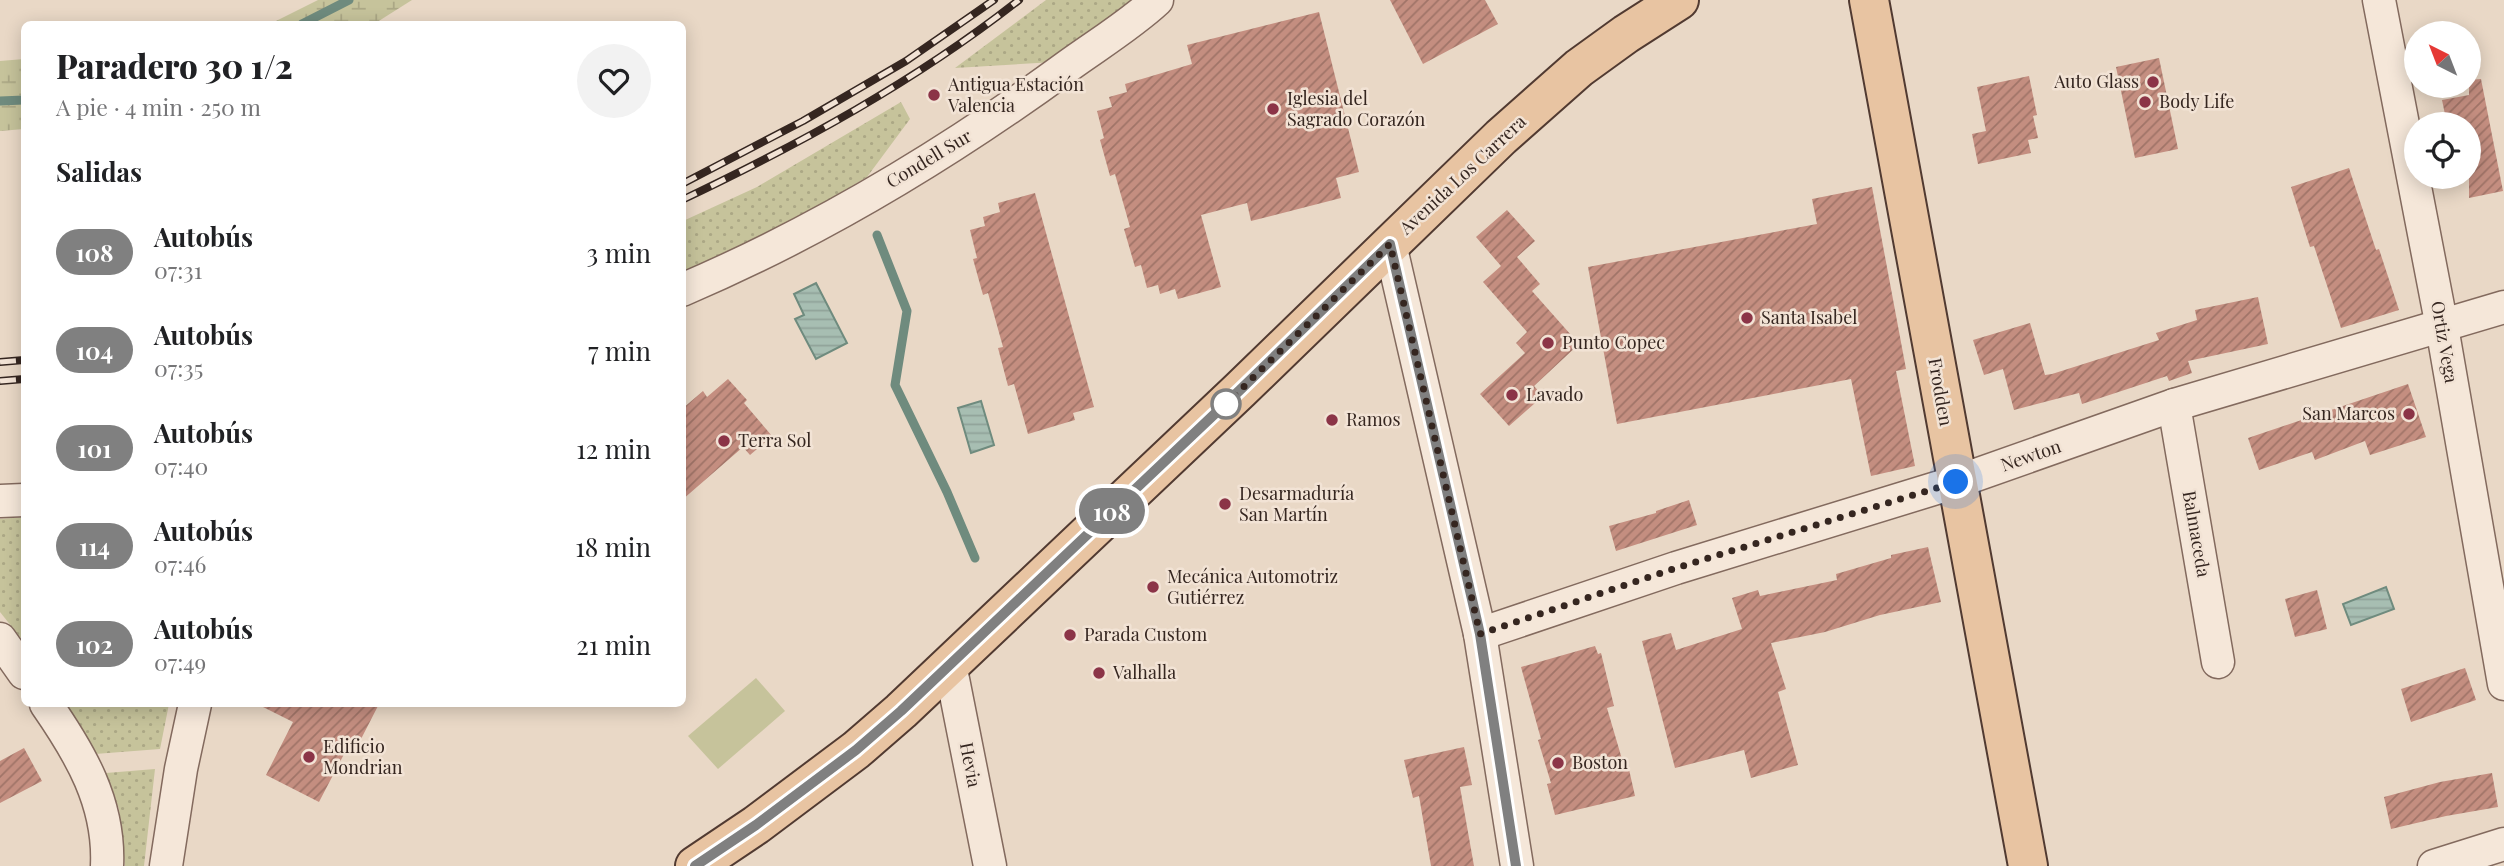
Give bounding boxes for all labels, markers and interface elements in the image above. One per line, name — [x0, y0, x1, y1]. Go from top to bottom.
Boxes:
north arrow — [2404, 21, 2482, 98]
map controls — [2404, 21, 2481, 189]
text: Paradero 30 1/2 — [56, 43, 293, 87]
button: heart — [577, 44, 651, 118]
place label: Auto Glass — [2053, 69, 2139, 93]
place label: Antigua Estación Valencia — [947, 72, 1084, 117]
marker: Auto Glass — [2145, 74, 2161, 90]
place label: Iglesia del Sagrado Corazón — [1287, 86, 1426, 131]
marker: Antigua Estación Valencia — [926, 87, 942, 103]
place label: Body Life — [2159, 89, 2234, 113]
text: A pie · 4 min · 250 m — [56, 91, 261, 122]
marker: Body Life — [2137, 94, 2153, 110]
marker: Iglesia del Sagrado Corazón — [1265, 101, 1281, 117]
street label: Avenida Los Carrera — [1393, 109, 1531, 240]
button: locate — [2404, 112, 2481, 189]
street label: Condell Sur — [881, 123, 976, 193]
text: Salidas — [56, 154, 142, 189]
text: Autobús — [154, 219, 253, 254]
text: 3 min — [587, 235, 651, 270]
text: 108 — [75, 236, 114, 268]
text: 07:31 — [154, 254, 202, 285]
street label: Ortiz Vega — [2426, 299, 2464, 385]
place label: Santa Isabel — [1761, 305, 1857, 329]
marker: Santa Isabel — [1739, 310, 1755, 326]
text: Autobús — [154, 317, 253, 352]
place label: Punto Copec — [1562, 330, 1665, 354]
text: 7 min — [588, 333, 651, 368]
text: 104 — [76, 334, 113, 366]
marker: Punto Copec — [1540, 335, 1556, 351]
text: 07:35 — [154, 352, 203, 383]
street label: Frodden — [1923, 356, 1959, 428]
place label: Lavado — [1526, 382, 1584, 406]
marker: Lavado — [1504, 387, 1520, 403]
unlabelled marker — [1211, 389, 1241, 419]
place label: San Marcos — [2302, 401, 2395, 425]
marker: San Marcos — [2401, 406, 2417, 422]
place label: Ramos — [1346, 407, 1401, 431]
marker: Ramos — [1324, 412, 1340, 428]
text: Autobús — [154, 415, 253, 450]
place label: Terra Sol — [738, 428, 811, 452]
text: 12 min — [576, 431, 651, 466]
text: 101 — [78, 432, 111, 464]
marker: Terra Sol — [716, 433, 732, 449]
street label: Newton — [1997, 433, 2064, 477]
text: 07:40 — [154, 450, 208, 481]
your location — [1938, 464, 1973, 499]
place label: Desarmaduría San Martín — [1239, 481, 1354, 526]
line badge: 108 — [1072, 488, 1152, 534]
street label: Balmaceda — [2178, 489, 2216, 579]
text: 108 — [1093, 495, 1131, 527]
marker: Desarmaduría San Martín — [1217, 496, 1233, 512]
text: Autobús — [154, 513, 253, 548]
text: 18 min — [575, 529, 651, 564]
text: 114 — [79, 530, 110, 562]
text: 07:46 — [154, 548, 207, 579]
place label: Mecánica Automotriz Gutiérrez — [1167, 564, 1338, 609]
marker: Mecánica Automotriz Gutiérrez — [1145, 579, 1161, 595]
text: Autobús — [154, 611, 253, 646]
place label: Parada Custom — [1084, 622, 1207, 646]
text: 21 min — [576, 627, 651, 662]
marker: Parada Custom — [1062, 627, 1078, 643]
text: 102 — [76, 628, 113, 660]
text: 07:49 — [154, 646, 206, 677]
place label: Valhalla — [1112, 660, 1176, 684]
marker: Valhalla — [1091, 665, 1107, 681]
place label: Edificio Mondrian — [323, 734, 403, 779]
street label: Hevia — [955, 740, 987, 789]
marker: Edificio Mondrian — [301, 749, 317, 765]
place label: Boston — [1572, 750, 1628, 774]
marker: Boston — [1550, 755, 1566, 771]

